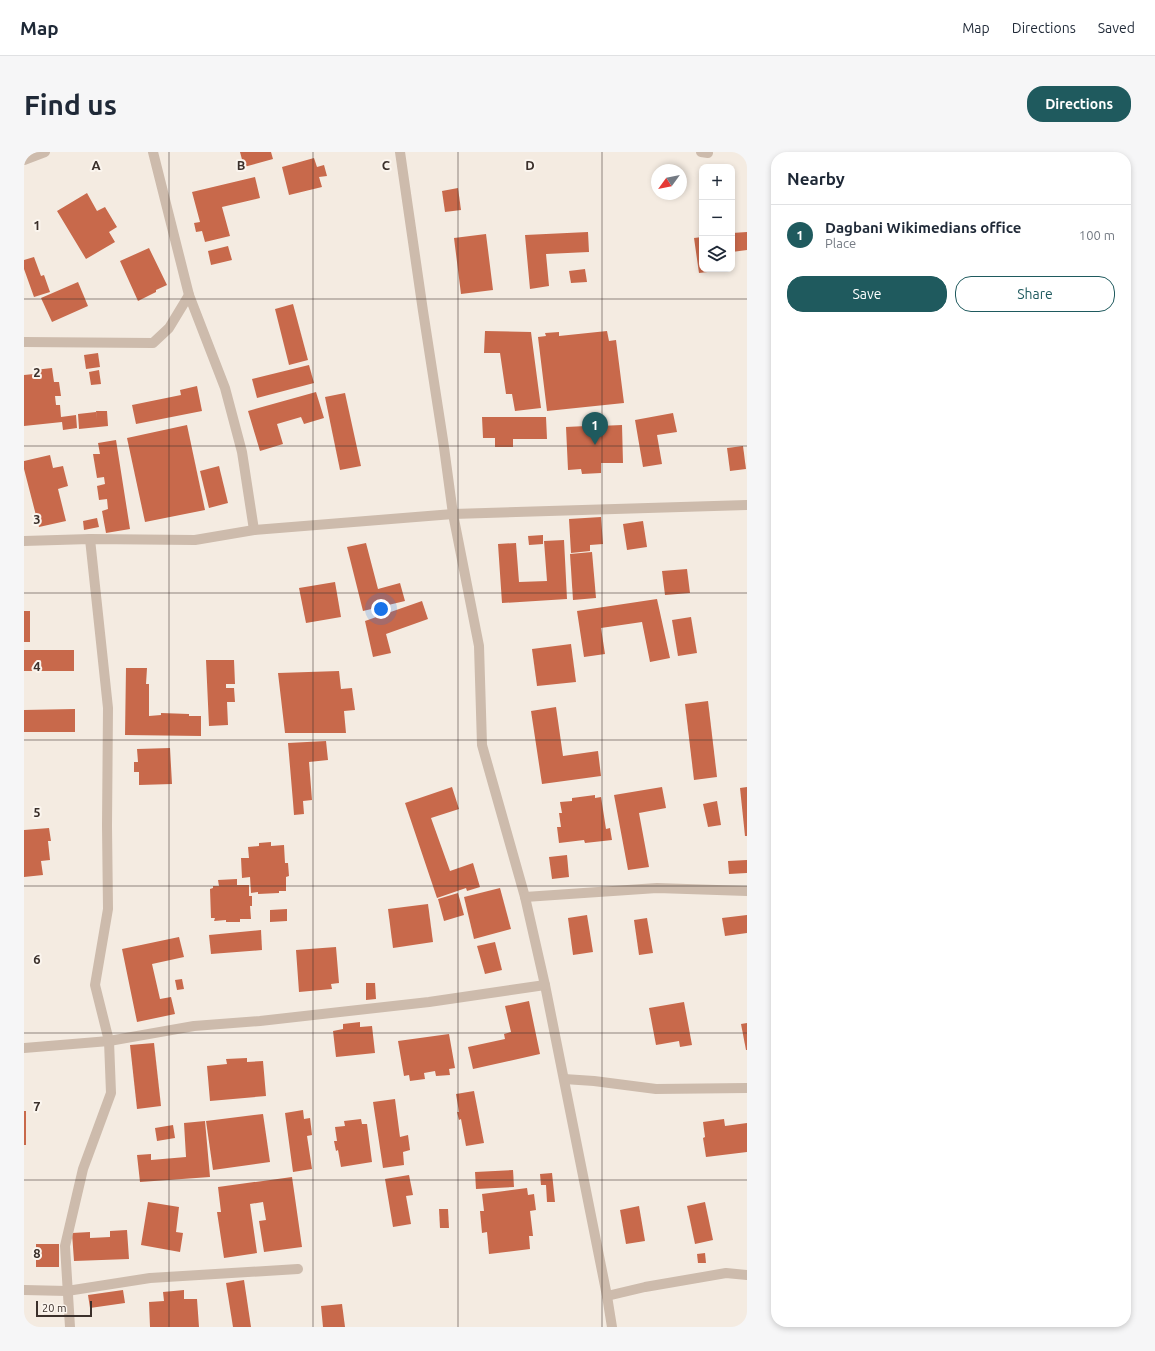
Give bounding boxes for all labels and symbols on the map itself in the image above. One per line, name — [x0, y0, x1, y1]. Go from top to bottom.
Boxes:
text: A — [91, 158, 101, 172]
text: B — [237, 158, 246, 172]
text: C — [382, 158, 391, 172]
text: D — [525, 158, 535, 172]
north arrow — [651, 164, 687, 200]
text: 1 — [33, 218, 41, 232]
text: 2 — [33, 365, 41, 379]
pin: 1 — [582, 412, 608, 445]
text: 3 — [33, 512, 41, 526]
your location — [371, 599, 391, 619]
text: 4 — [33, 659, 41, 673]
text: 5 — [33, 805, 41, 819]
text: 6 — [33, 952, 41, 966]
text: 7 — [33, 1099, 41, 1113]
text: 8 — [33, 1246, 41, 1260]
scale bar — [36, 1299, 92, 1318]

